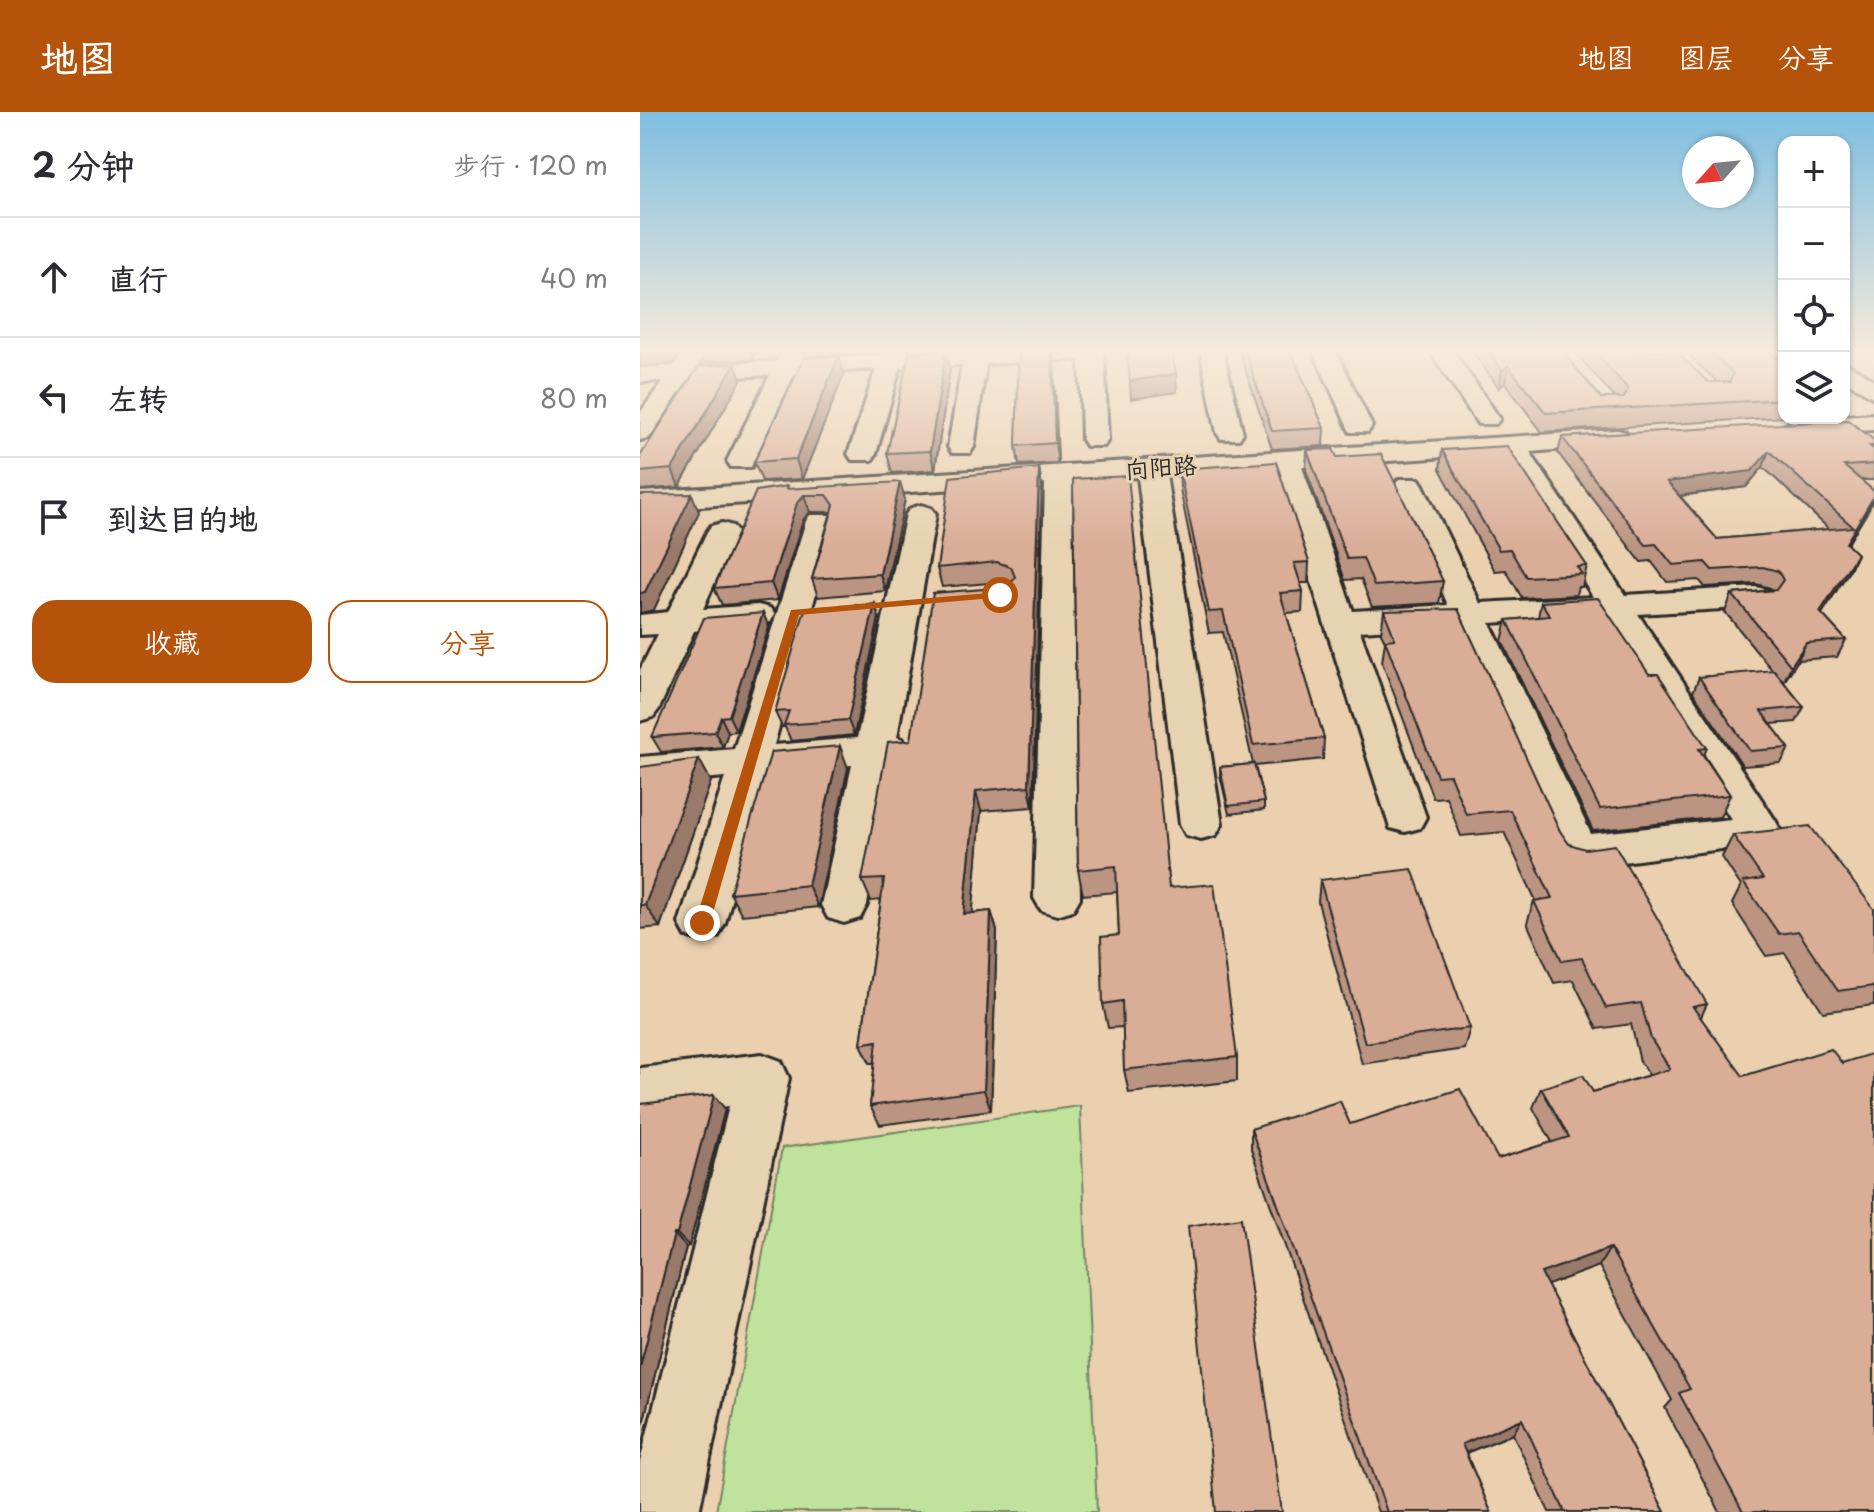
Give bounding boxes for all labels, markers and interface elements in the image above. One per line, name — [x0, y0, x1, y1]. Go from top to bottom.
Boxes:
text: 地图 — [40, 28, 116, 85]
text: 地图 — [1578, 35, 1634, 78]
text: 图层 — [1678, 35, 1734, 78]
text: 分享 — [1778, 35, 1834, 78]
north arrow — [1682, 136, 1754, 208]
map controls — [1778, 136, 1850, 424]
button: + — [1778, 136, 1850, 208]
text: 2 分钟 — [32, 138, 135, 190]
text: 步行 · 120 m — [453, 145, 608, 184]
button: − — [1778, 208, 1850, 280]
icon: ahead — [32, 255, 76, 299]
text: 直行 — [108, 255, 168, 300]
text: 40 m — [540, 258, 608, 297]
button: locate — [1778, 280, 1850, 352]
button: layers — [1778, 352, 1850, 424]
icon: left — [32, 375, 76, 419]
text: 左转 — [108, 375, 168, 420]
text: 80 m — [540, 378, 608, 417]
street label: 向阳路 — [1124, 446, 1198, 486]
icon: arrive — [32, 495, 76, 539]
text: 到达目的地 — [108, 495, 258, 540]
route start — [982, 577, 1018, 613]
button: 收藏 — [32, 600, 312, 683]
button: 分享 — [328, 600, 608, 683]
route end — [684, 905, 720, 941]

